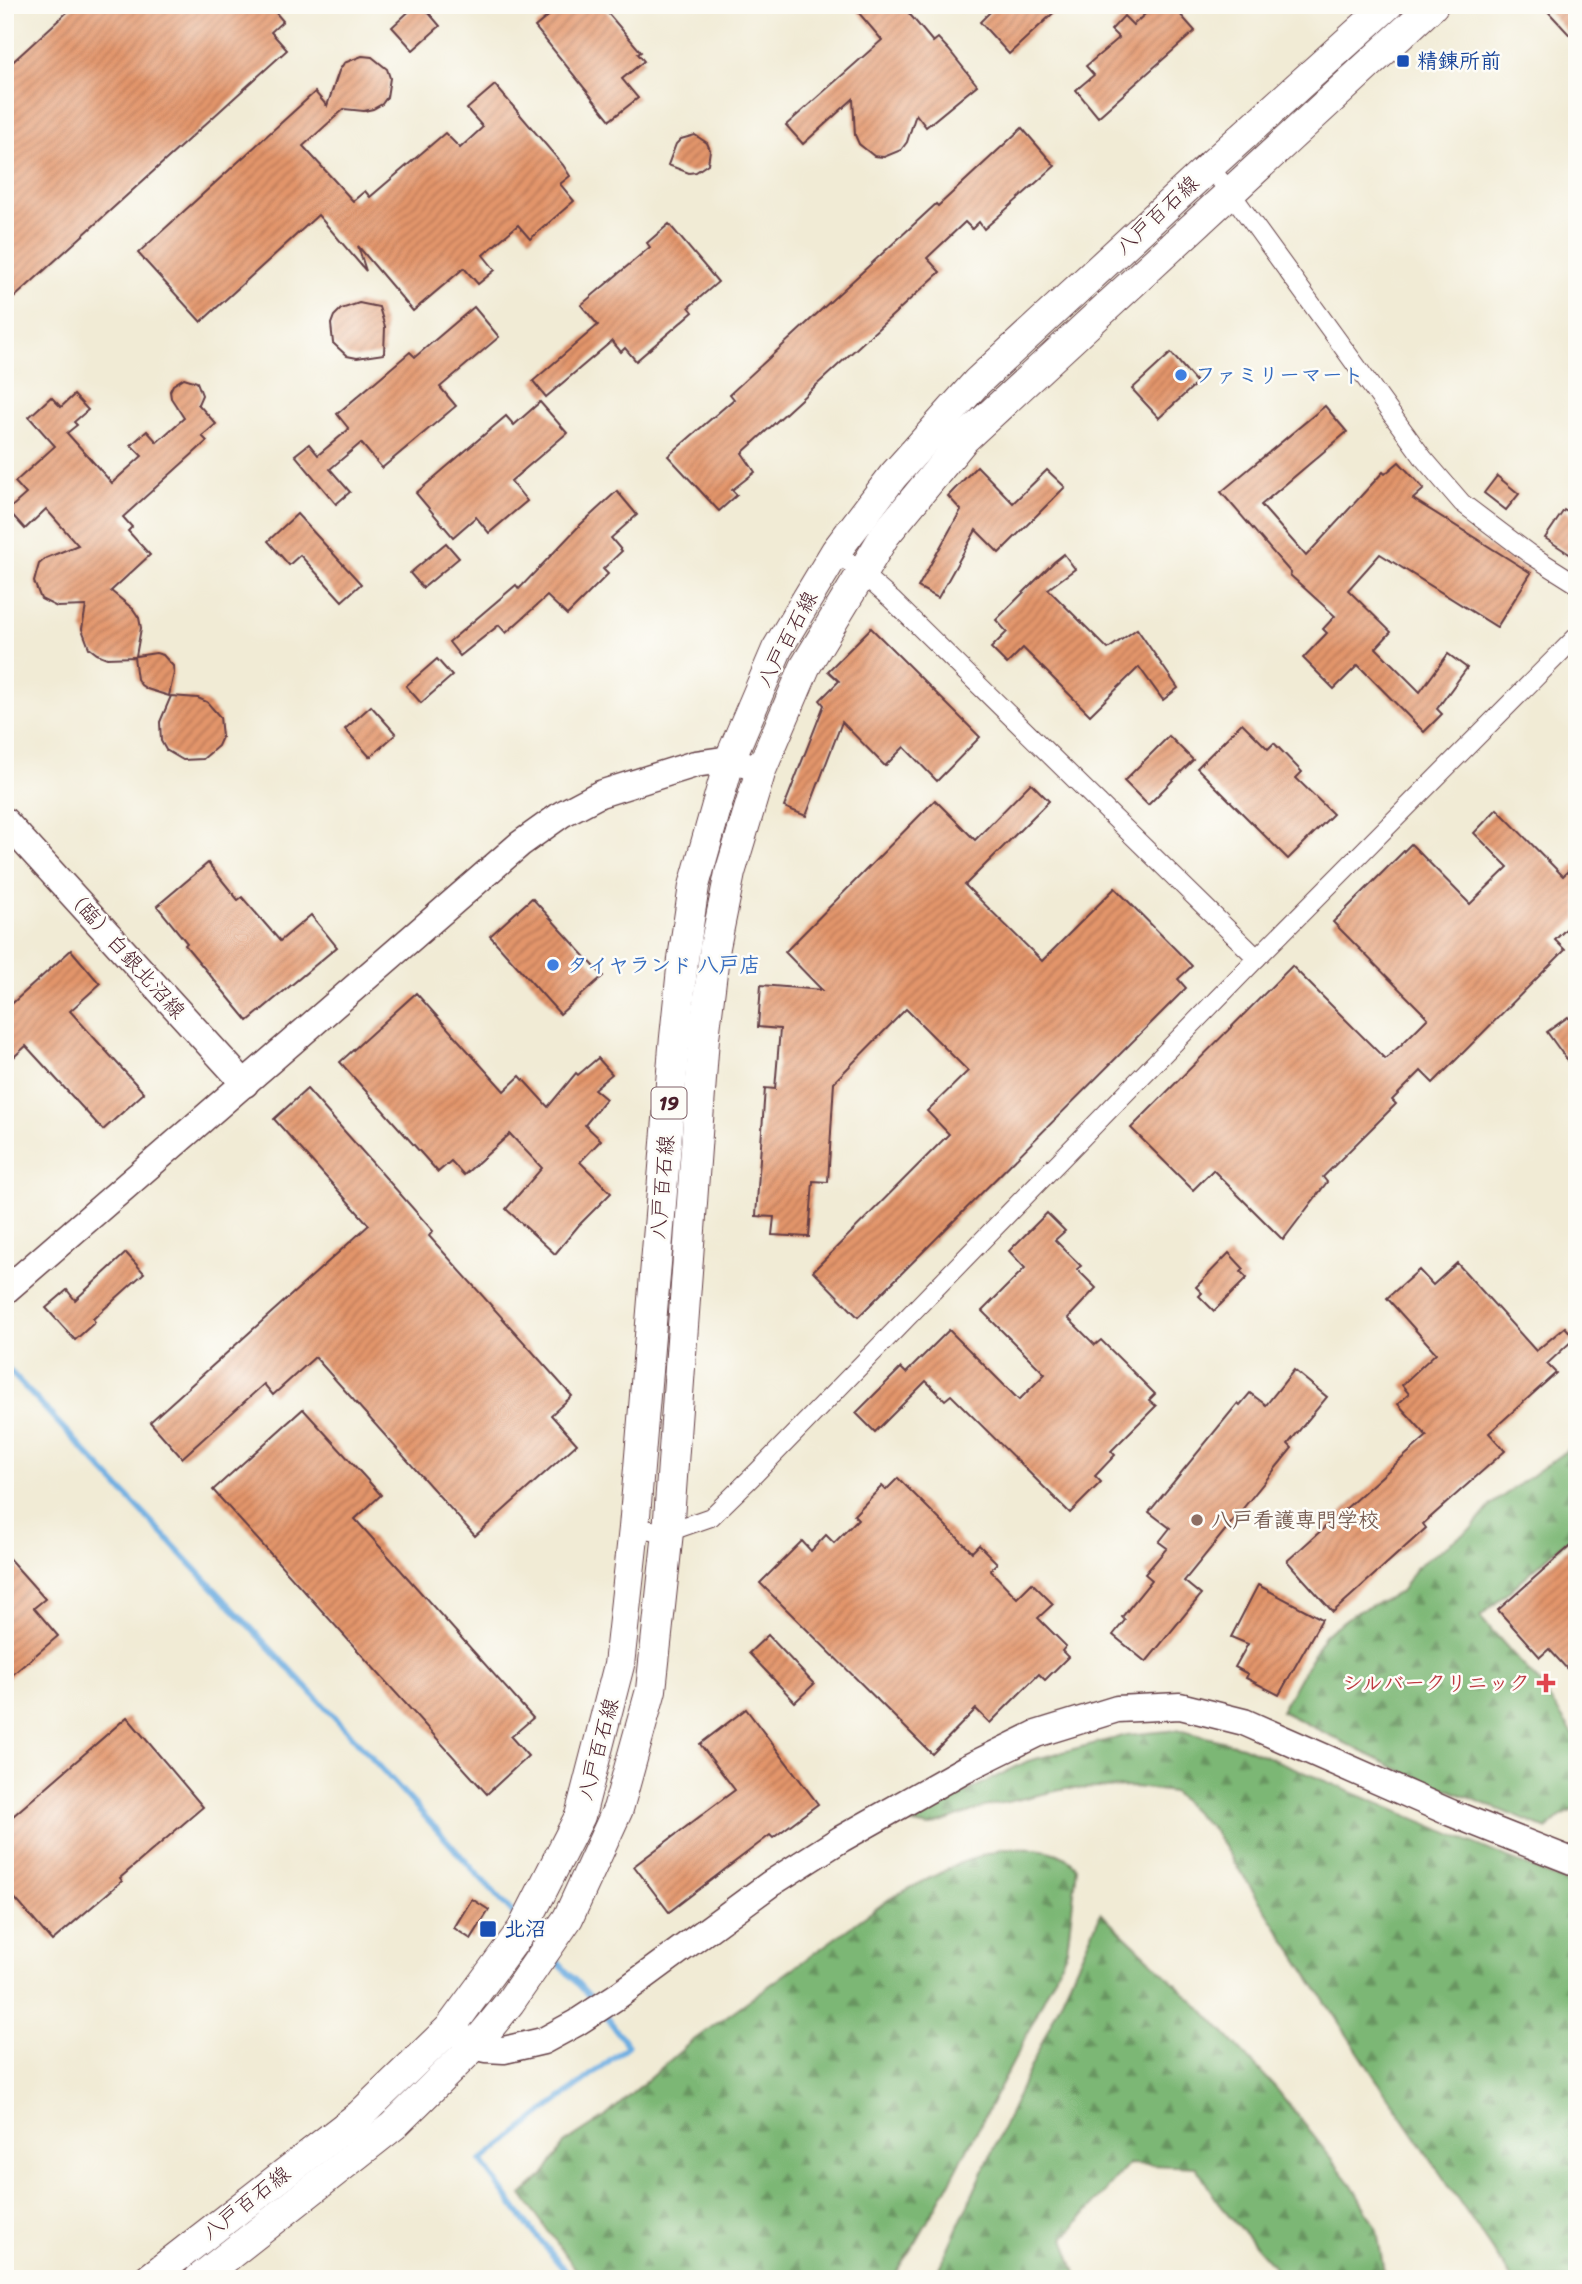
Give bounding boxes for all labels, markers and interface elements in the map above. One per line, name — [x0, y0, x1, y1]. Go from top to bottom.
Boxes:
place label: 精錬所前 — [1417, 42, 1501, 80]
marker: 精錬所前 — [1395, 53, 1411, 69]
street label: 八戸百石線 — [1106, 165, 1208, 265]
place label: ファミリーマート — [1195, 356, 1364, 394]
marker: ファミリーマート — [1173, 367, 1189, 383]
street label: 八戸百石線 — [746, 584, 828, 694]
street label: （臨）白銀北沼線 — [55, 878, 195, 1028]
place label: タイヤランド 八戸店 — [567, 946, 761, 984]
marker: タイヤランド 八戸店 — [545, 957, 561, 973]
road number: 19 — [652, 1088, 686, 1119]
street label: 八戸百石線 — [638, 1133, 686, 1241]
place label: 八戸看護専門学校 — [1211, 1501, 1379, 1539]
marker: 八戸看護専門学校 — [1189, 1512, 1205, 1528]
place label: シルバークリニック — [1342, 1664, 1530, 1702]
marker: シルバークリニック — [1536, 1673, 1556, 1693]
street label: 八戸百石線 — [566, 1693, 630, 1805]
place label: 北沼 — [504, 1910, 546, 1948]
marker: 北沼 — [478, 1919, 498, 1939]
street label: 八戸百石線 — [193, 2156, 299, 2250]

